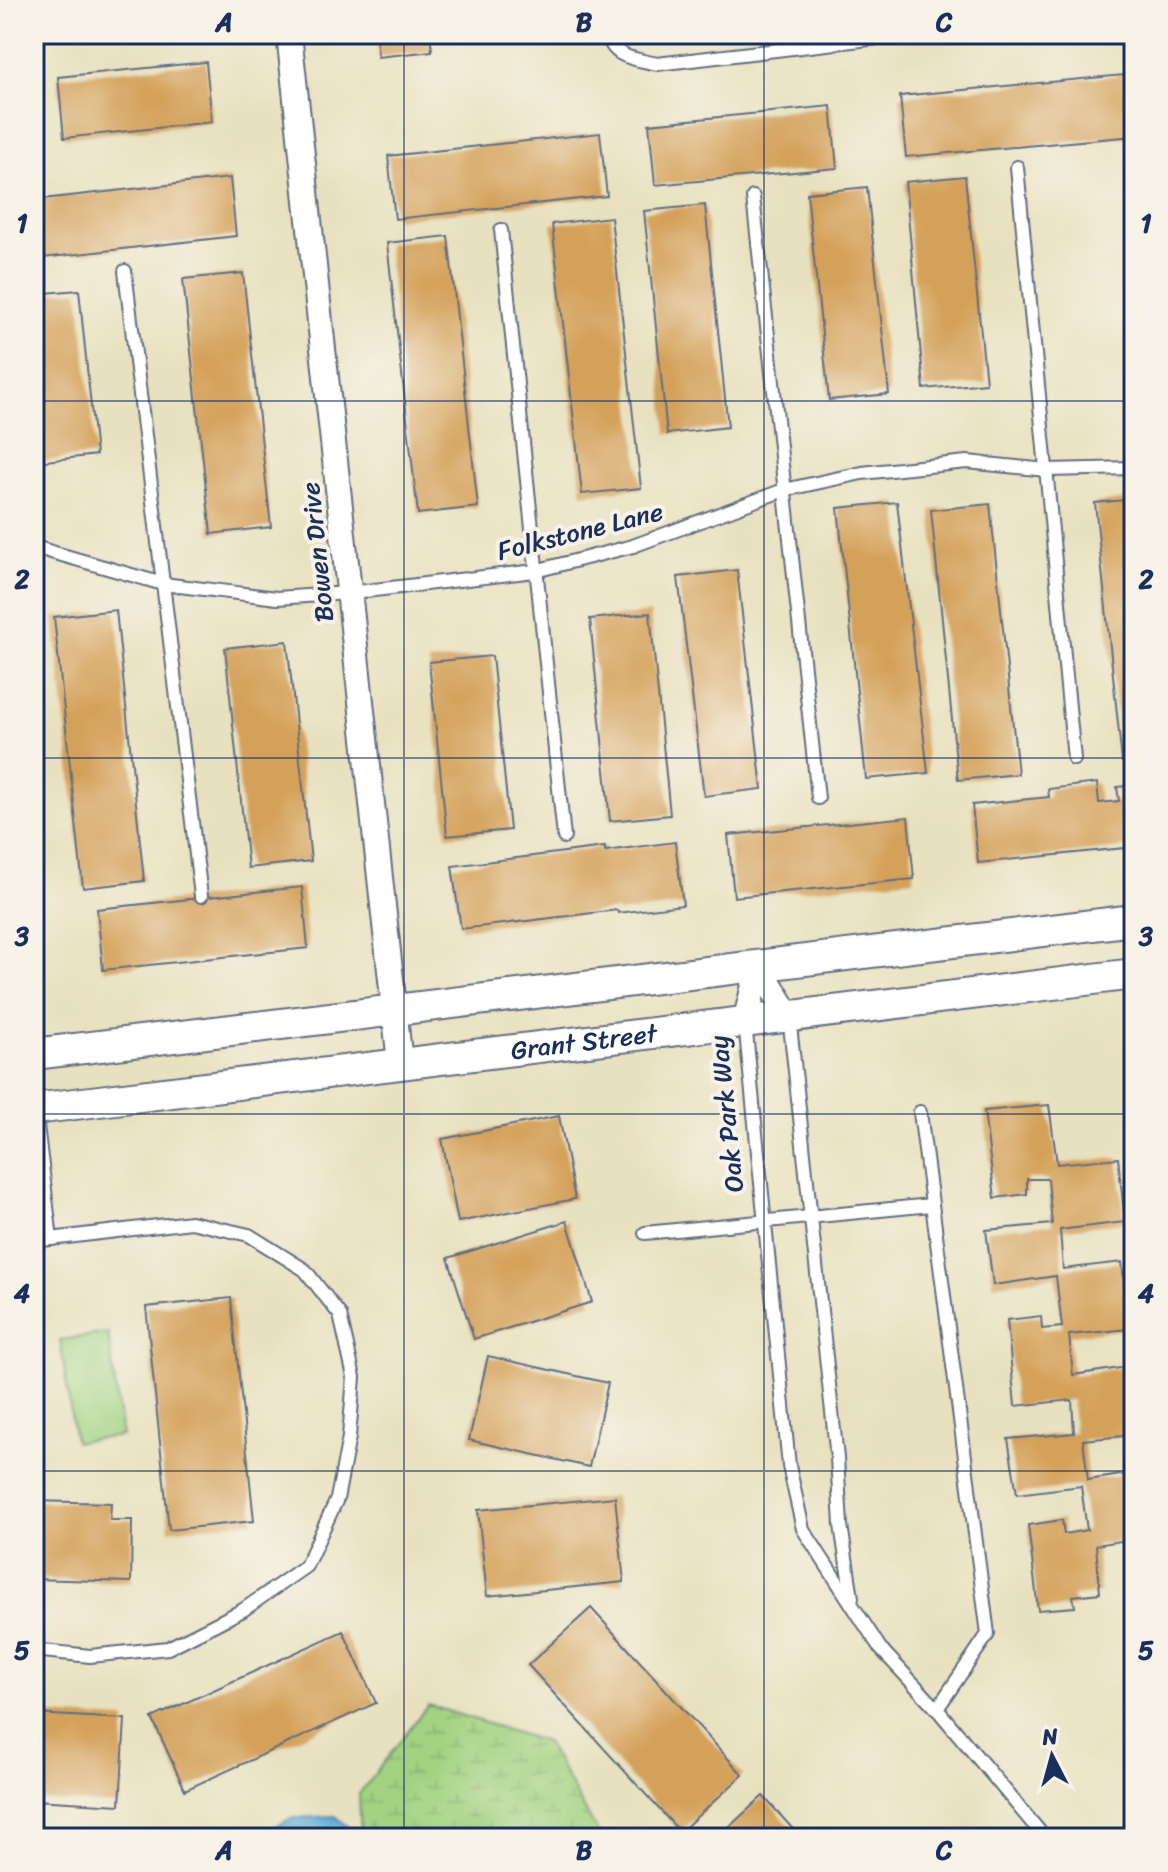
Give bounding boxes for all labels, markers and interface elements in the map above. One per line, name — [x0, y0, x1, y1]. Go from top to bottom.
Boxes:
text: A — [214, 0, 233, 45]
text: B — [576, 0, 593, 45]
text: C — [935, 0, 953, 45]
text: 1 — [16, 200, 28, 246]
text: 1 — [1140, 200, 1152, 246]
street label: Bowen Drive — [287, 480, 347, 624]
street label: Folkstone Lane — [492, 488, 668, 574]
text: 2 — [13, 556, 30, 602]
text: 2 — [1137, 556, 1154, 602]
text: 3 — [14, 913, 30, 959]
text: 3 — [1138, 913, 1154, 959]
street label: Grant Street — [508, 1010, 661, 1073]
street label: Oak Park Way — [695, 1033, 757, 1195]
text: 4 — [14, 1270, 30, 1316]
text: 4 — [1138, 1270, 1154, 1316]
text: 5 — [14, 1627, 30, 1673]
text: 5 — [1138, 1627, 1154, 1673]
north arrow — [1012, 1716, 1092, 1796]
text: N — [1039, 1716, 1060, 1757]
text: A — [214, 1827, 233, 1872]
text: B — [576, 1827, 593, 1872]
text: C — [935, 1827, 953, 1872]

